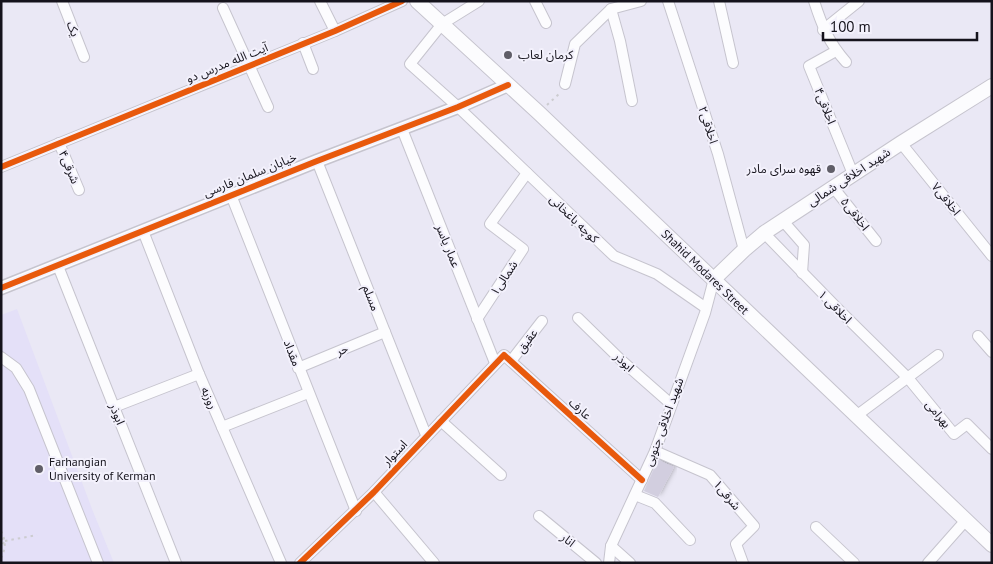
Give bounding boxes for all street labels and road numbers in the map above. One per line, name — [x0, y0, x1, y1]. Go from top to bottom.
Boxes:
street label: یک — [64, 19, 83, 39]
street label: آیت الله مدرس دو — [184, 39, 270, 86]
street label: اخلاقی۴ — [811, 85, 840, 126]
street label: اخلاقی۲ — [695, 104, 722, 145]
street label: شهید اخلاقی شمالی — [804, 144, 893, 209]
street label: شرقی۴ — [56, 148, 83, 186]
street label: خیابان سلمان فارسی — [201, 149, 299, 200]
street label: اخلاقی۷ — [929, 179, 964, 218]
street label: کوچه باغخانی — [546, 191, 603, 247]
street label: اخلاقی۵ — [838, 194, 873, 233]
street label: عمار یاسر — [433, 221, 464, 270]
street label: Shahid Modares Street — [659, 226, 752, 317]
street label: شمالی۱ — [487, 257, 521, 298]
street label: مسلم — [358, 283, 383, 314]
street label: اخلاقی ۱ — [815, 287, 855, 327]
street label: عقیق — [513, 326, 541, 356]
street label: مقداد — [281, 337, 304, 368]
street label: حر — [333, 340, 350, 359]
street label: ابوذر — [610, 348, 638, 375]
street label: شهید اخلاقی جنوبی — [641, 376, 687, 468]
street label: روزبه — [198, 384, 221, 411]
street label: عارف — [566, 395, 595, 423]
street label: بهرامی — [922, 397, 954, 431]
street label: ابوذر — [106, 400, 129, 427]
street label: استوار — [378, 437, 410, 469]
street label: شرقی۱ — [710, 476, 744, 513]
street label: انار — [557, 529, 579, 550]

